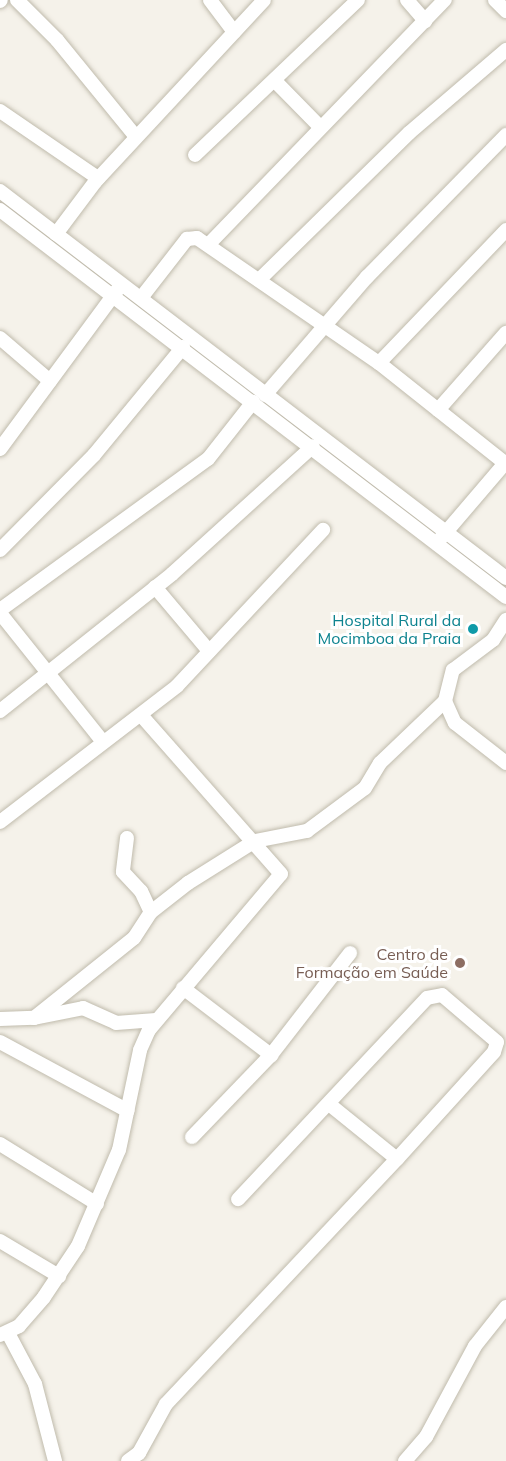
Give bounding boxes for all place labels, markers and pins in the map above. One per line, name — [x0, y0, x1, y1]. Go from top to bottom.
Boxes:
place label: Hospital Rural da Mocimboa da Praia — [317, 610, 461, 648]
marker: Hospital Rural da Mocimboa da Praia — [466, 622, 480, 636]
place label: Centro de Formação em Saúde — [296, 944, 448, 982]
marker: Centro de Formação em Saúde — [453, 956, 467, 970]

